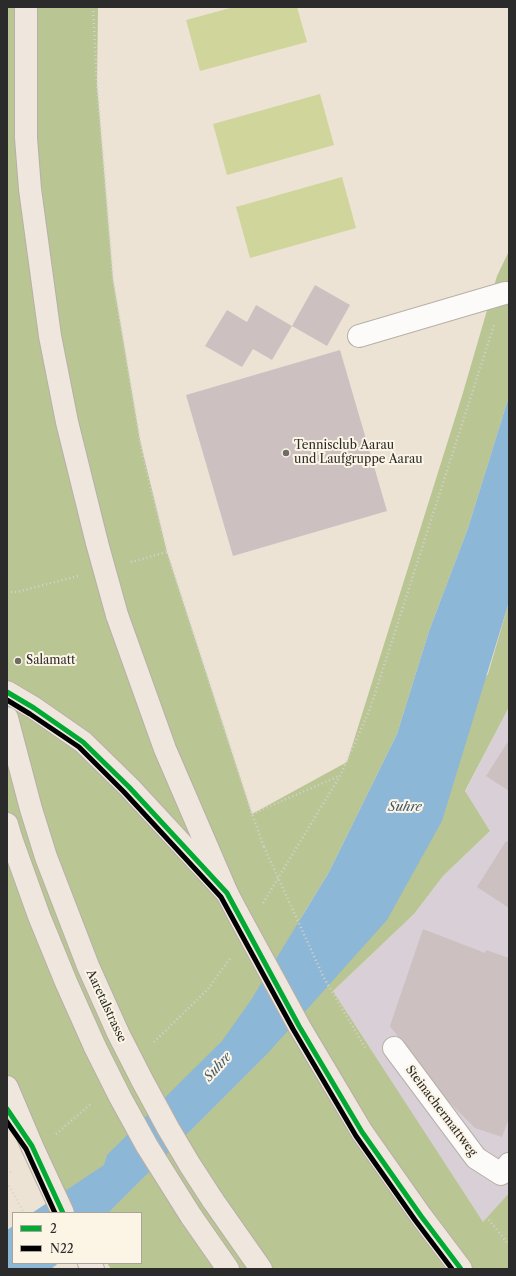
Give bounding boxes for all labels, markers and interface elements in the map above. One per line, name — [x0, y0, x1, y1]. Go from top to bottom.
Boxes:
place label: Tennisclub Aarau und Laufgruppe Aarau — [294, 439, 423, 467]
marker: Tennisclub Aarau und Laufgruppe Aarau — [281, 448, 291, 458]
place label: Salamatt — [26, 654, 75, 668]
marker: Salamatt — [13, 656, 23, 666]
water label: Suhre — [388, 799, 422, 815]
street label: Aaretalstrasse — [83, 967, 129, 1045]
water label: Suhre — [201, 1049, 235, 1085]
street label: Steinachermattweg — [402, 1063, 480, 1159]
legend — [12, 1212, 142, 1264]
text: 2 — [50, 1221, 57, 1236]
text: N22 — [50, 1241, 74, 1256]

